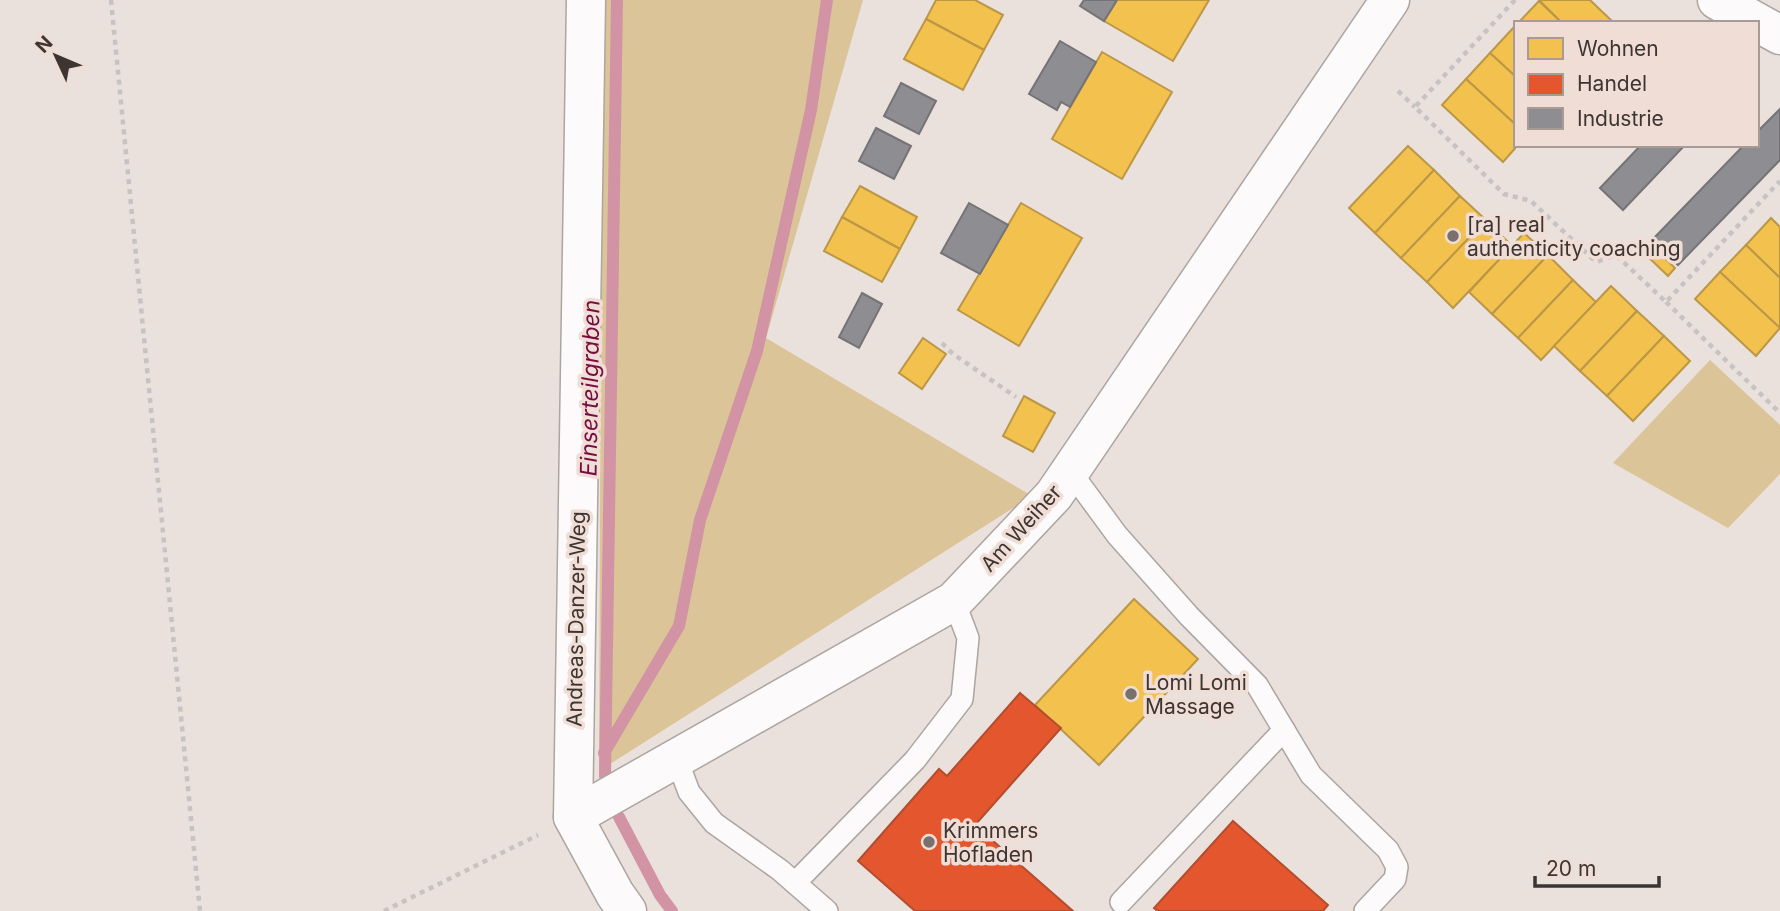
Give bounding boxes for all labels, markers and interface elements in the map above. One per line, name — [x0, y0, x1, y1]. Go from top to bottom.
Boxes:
north arrow — [21, 21, 91, 91]
legend — [1514, 21, 1759, 147]
text: N — [31, 31, 57, 58]
text: Wohnen — [1577, 36, 1659, 61]
text: Handel — [1577, 71, 1647, 96]
text: Industrie — [1577, 106, 1664, 131]
place label: [ra] real authenticity coaching — [1467, 212, 1681, 261]
marker: [ra] real authenticity coaching — [1445, 228, 1461, 244]
water label: Einserteilgraben — [574, 299, 606, 477]
street label: Am Weiher — [975, 479, 1067, 577]
street label: Andreas-Danzer-Weg — [562, 511, 590, 727]
place label: Lomi Lomi Massage — [1145, 670, 1247, 719]
marker: Lomi Lomi Massage — [1123, 686, 1139, 702]
place label: Krimmers Hofladen — [943, 818, 1038, 867]
marker: Krimmers Hofladen — [921, 834, 937, 850]
scale bar — [1535, 844, 1659, 888]
text: 20 m — [1546, 856, 1596, 881]

